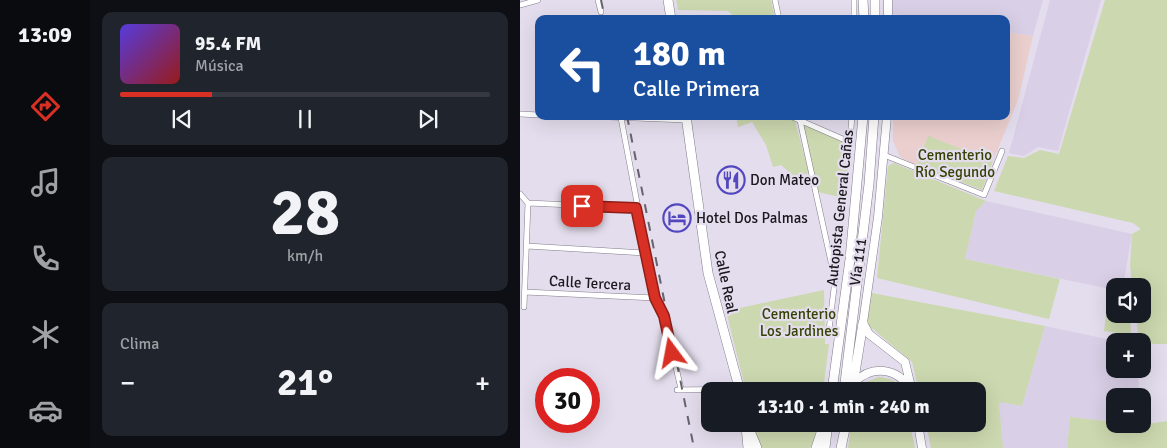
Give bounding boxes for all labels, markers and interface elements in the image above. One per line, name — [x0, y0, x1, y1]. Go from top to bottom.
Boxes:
text: 13:09 — [18, 21, 72, 48]
text: 95.4 FM — [195, 32, 261, 56]
text: 180 m — [633, 32, 726, 75]
icon: left — [550, 35, 615, 100]
text: Música — [195, 56, 244, 76]
text: Calle Primera — [633, 75, 760, 102]
icon: directions — [28, 89, 63, 124]
icon: previous — [168, 105, 196, 133]
icon: pause — [291, 105, 319, 133]
icon: next — [414, 105, 442, 133]
street label: Autopista General Cañas — [823, 128, 857, 287]
park label: Cementerio Río Segundo — [915, 146, 995, 181]
icon: music — [28, 165, 63, 200]
restaurant icon: Don Mateo — [716, 165, 746, 195]
place label: Don Mateo — [750, 171, 819, 189]
text: 28 — [270, 173, 340, 253]
pin — [561, 185, 603, 227]
icon: arrive — [568, 192, 596, 220]
hotel icon: Hotel Dos Palmas — [662, 203, 692, 233]
place label: Hotel Dos Palmas — [696, 209, 808, 227]
street label: Vía 111 — [846, 237, 870, 287]
icon: phone — [28, 241, 63, 276]
text: km/h — [287, 246, 323, 266]
street label: Calle Real — [711, 249, 741, 315]
street label: Calle Tercera — [548, 272, 632, 294]
map controls — [1106, 278, 1151, 433]
button: sound — [1106, 278, 1151, 323]
park label: Cementerio Los Jardines — [760, 305, 839, 340]
icon: climate — [28, 317, 63, 352]
position arrow — [645, 326, 697, 378]
button: + — [1106, 333, 1151, 378]
text: Clima — [120, 334, 159, 354]
text: 21° — [277, 359, 333, 406]
text: − — [120, 366, 135, 400]
text: + — [475, 366, 490, 400]
speed limit sign: 30 — [535, 368, 600, 433]
button: − — [1106, 388, 1151, 433]
icon: car — [28, 393, 63, 428]
text: 13:10 · 1 min · 240 m — [757, 395, 930, 419]

